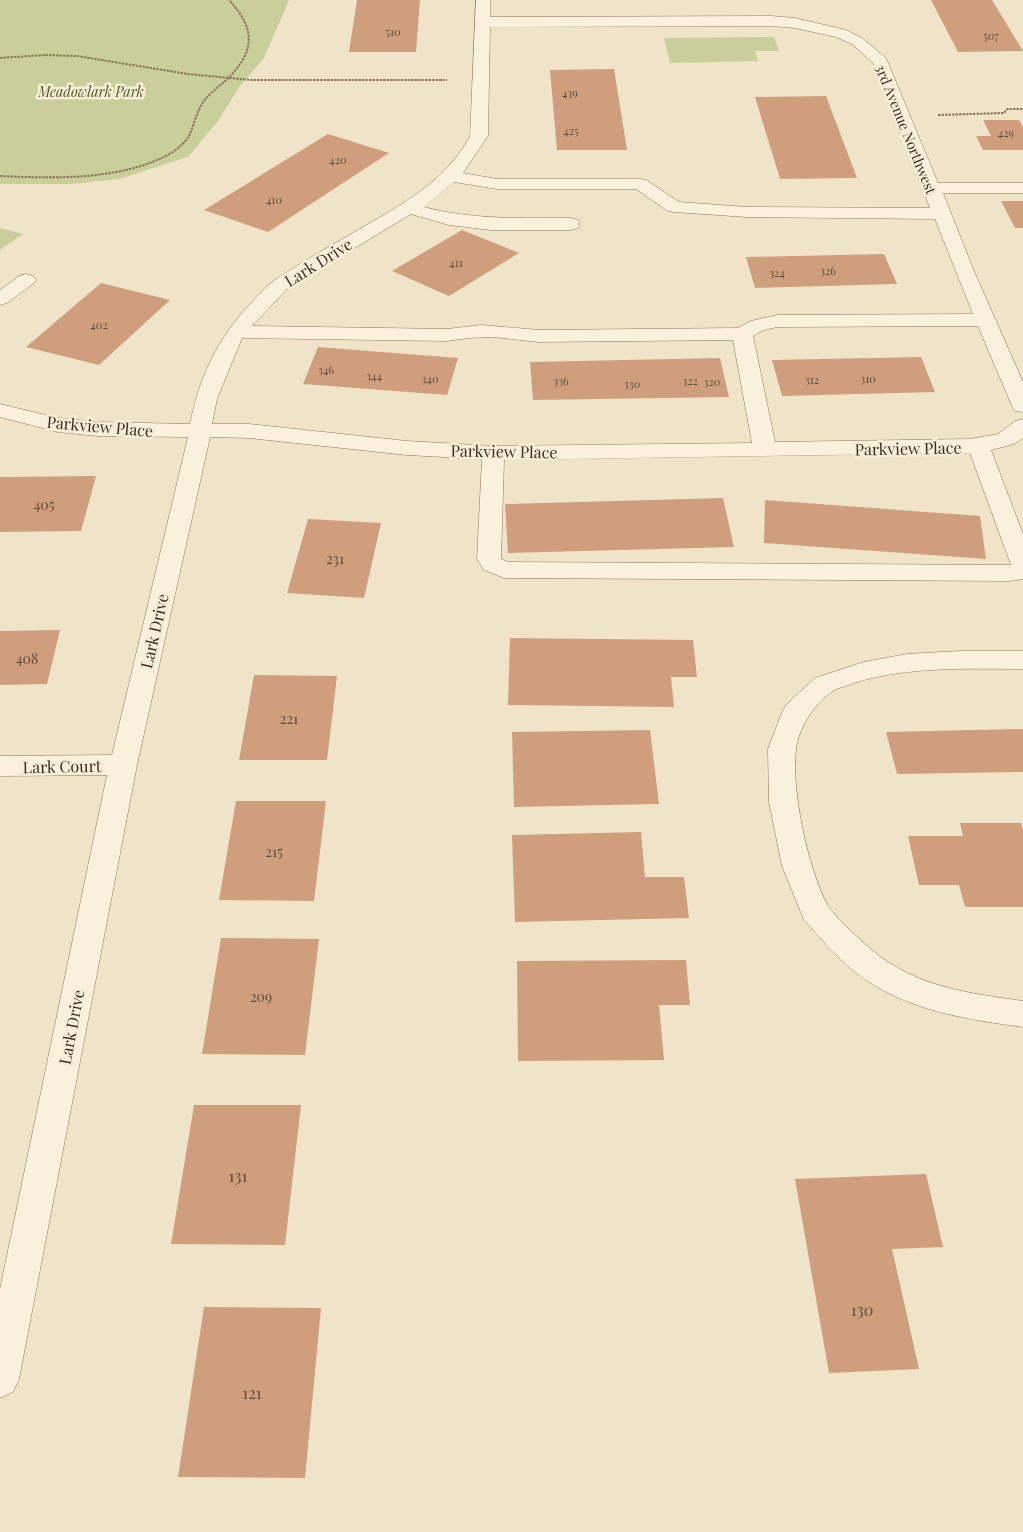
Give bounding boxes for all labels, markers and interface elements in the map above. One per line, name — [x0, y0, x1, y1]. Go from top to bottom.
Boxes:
house number: 510 — [385, 24, 401, 39]
house number: 507 — [983, 28, 999, 43]
street label: 3rd Avenue Northwest — [871, 61, 941, 198]
park label: Meadowlark Park — [37, 82, 144, 101]
house number: 439 — [562, 85, 578, 100]
house number: 425 — [563, 123, 579, 138]
house number: 429 — [998, 125, 1015, 140]
house number: 420 — [329, 152, 347, 167]
house number: 410 — [266, 192, 282, 207]
street label: Lark Drive — [280, 233, 356, 291]
house number: 411 — [449, 255, 463, 270]
house number: 326 — [820, 263, 836, 278]
house number: 324 — [769, 265, 785, 280]
house number: 402 — [90, 317, 108, 332]
house number: 346 — [318, 362, 334, 377]
house number: 344 — [366, 368, 382, 383]
house number: 340 — [422, 371, 439, 386]
house number: 310 — [860, 371, 876, 386]
house number: 312 — [805, 372, 819, 387]
house number: 336 — [553, 373, 569, 388]
house number: 322 — [682, 373, 698, 388]
house number: 320 — [704, 374, 721, 389]
house number: 330 — [624, 376, 641, 391]
street label: Parkview Place — [46, 411, 154, 441]
street label: Parkview Place — [854, 437, 962, 459]
street label: Parkview Place — [450, 440, 558, 462]
house number: 405 — [33, 495, 55, 514]
house number: 231 — [326, 549, 344, 568]
street label: Lark Drive — [135, 592, 173, 670]
house number: 408 — [16, 649, 38, 668]
house number: 221 — [280, 709, 298, 728]
street label: Lark Court — [23, 755, 102, 777]
house number: 215 — [265, 842, 283, 861]
house number: 209 — [250, 987, 272, 1006]
street label: Lark Drive — [53, 988, 89, 1066]
house number: 131 — [229, 1165, 247, 1186]
house number: 130 — [851, 1299, 873, 1320]
house number: 121 — [242, 1382, 262, 1403]

